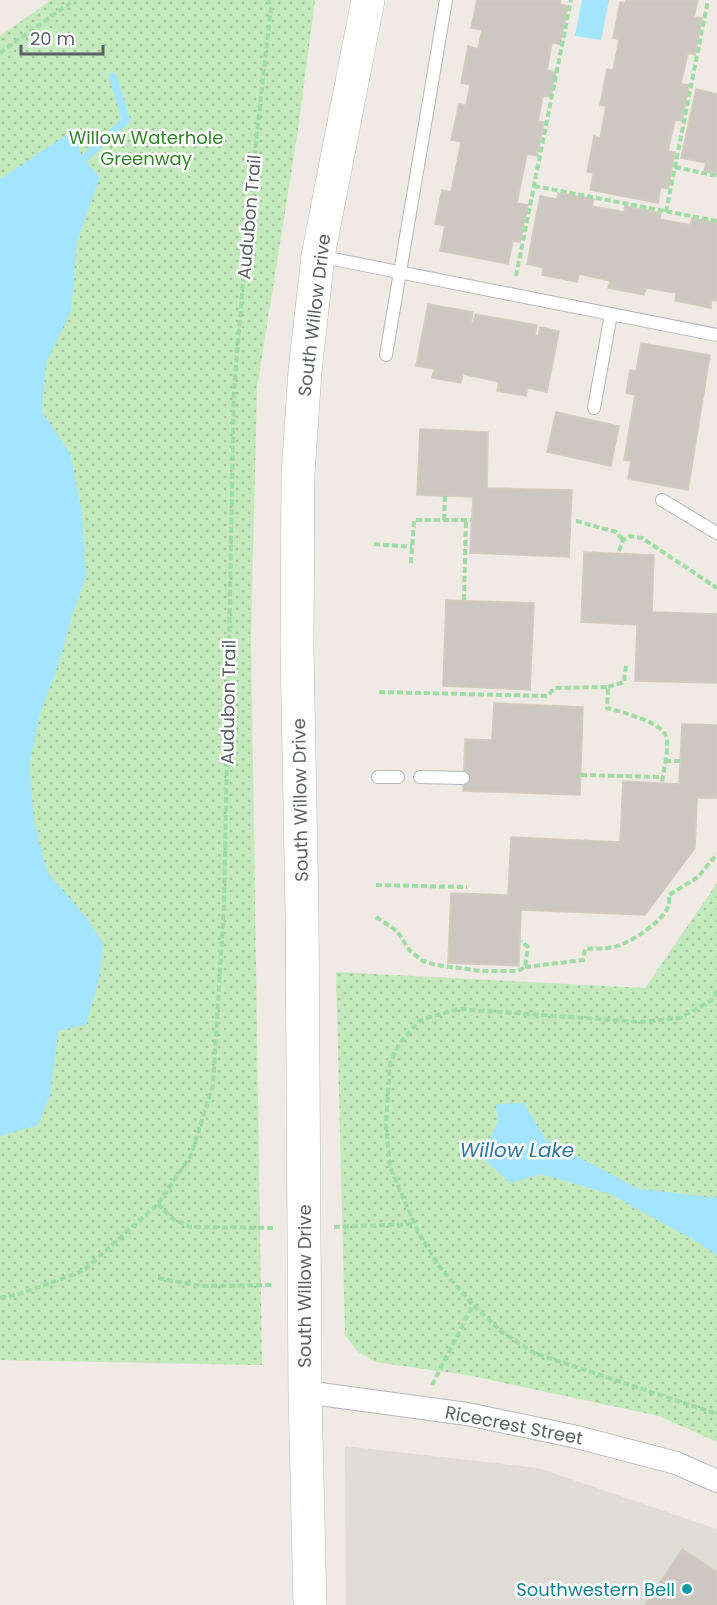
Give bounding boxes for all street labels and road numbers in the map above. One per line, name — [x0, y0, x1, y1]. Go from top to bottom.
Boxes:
street label: Audubon Trail — [231, 154, 267, 280]
street label: South Willow Drive — [292, 232, 336, 398]
street label: Audubon Trail — [214, 639, 242, 765]
street label: South Willow Drive — [286, 718, 314, 882]
street label: South Willow Drive — [292, 1204, 317, 1368]
street label: Ricecrest Street — [443, 1399, 585, 1451]

